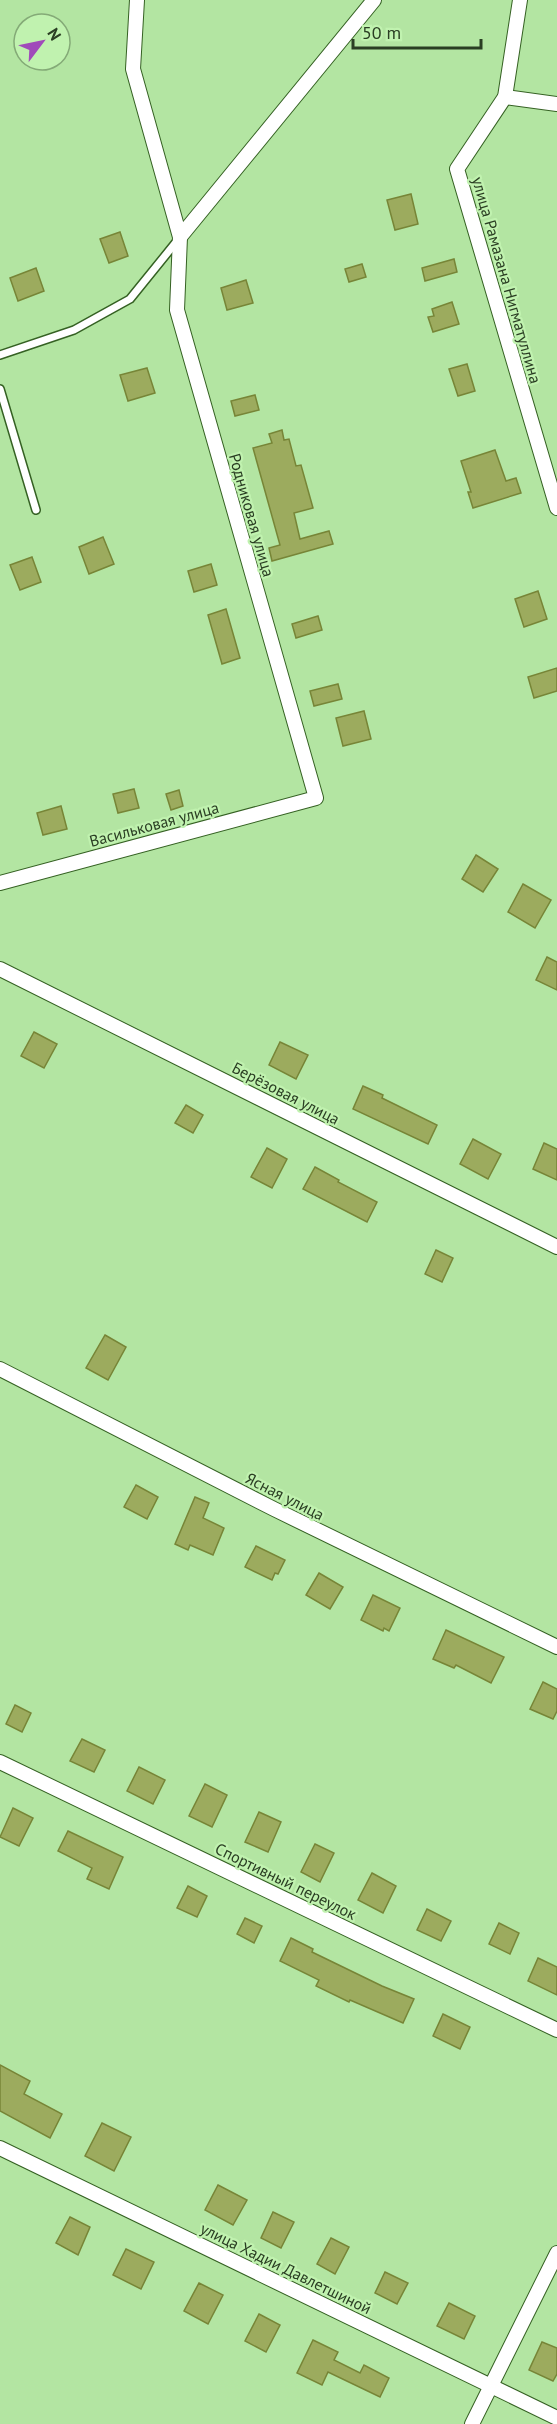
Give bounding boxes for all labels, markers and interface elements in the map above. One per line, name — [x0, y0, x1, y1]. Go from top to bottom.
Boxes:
north arrow — [12, 12, 72, 72]
scale bar — [353, 12, 480, 50]
text: 50 m — [362, 21, 401, 44]
text: N — [43, 24, 66, 44]
street label: улица Рамазана Нигматуллина — [468, 174, 546, 386]
street label: Родниковая улица — [225, 451, 279, 579]
street label: Васильковая улица — [87, 797, 221, 851]
street label: Берёзовая улица — [229, 1057, 343, 1129]
street label: Ясная улица — [242, 1468, 328, 1524]
street label: Спортивный переулок — [212, 1838, 360, 1924]
street label: улица Хадии Давлетшиной — [197, 2218, 375, 2318]

